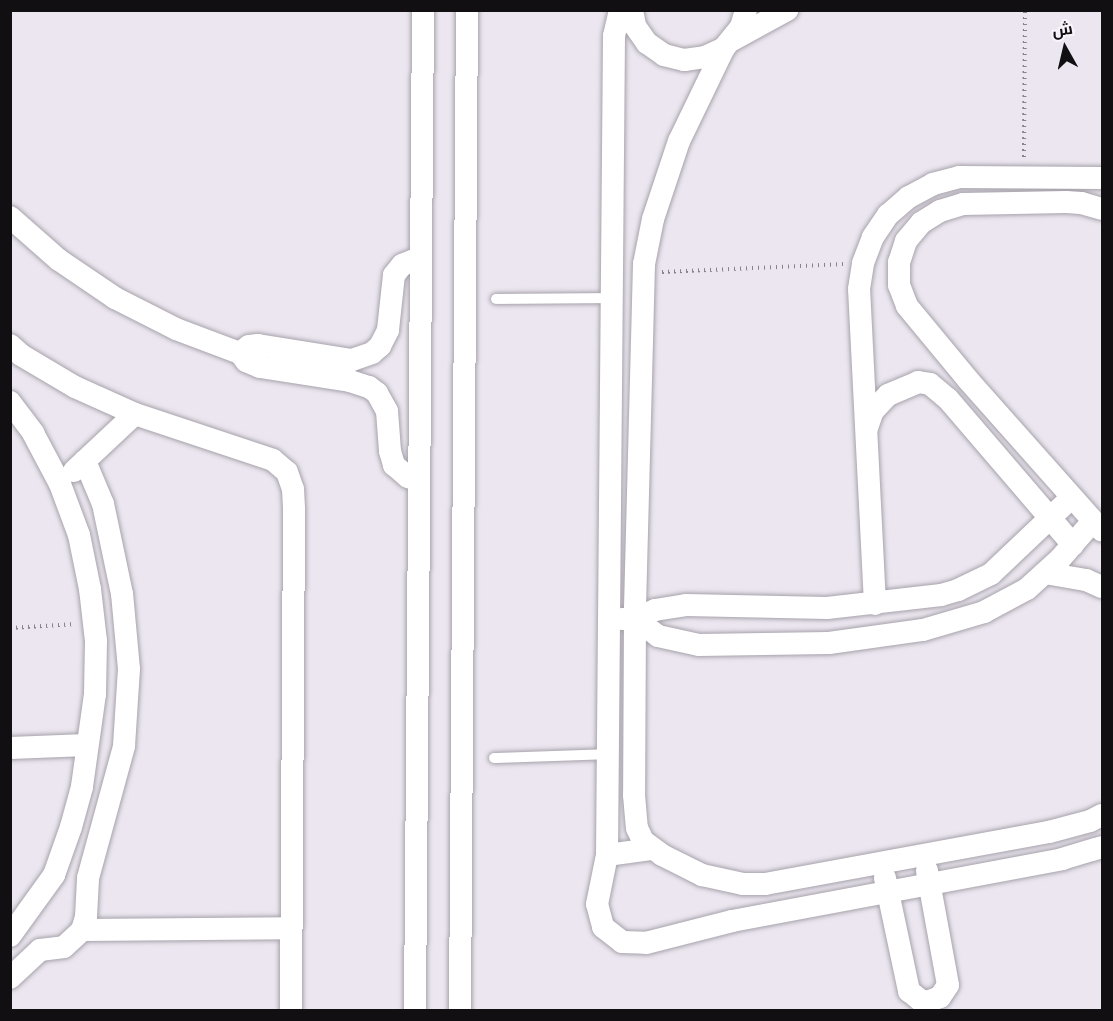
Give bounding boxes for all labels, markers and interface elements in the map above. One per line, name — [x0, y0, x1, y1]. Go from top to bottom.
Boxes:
north arrow — [1035, 18, 1095, 78]
text: ش — [1051, 18, 1074, 42]

